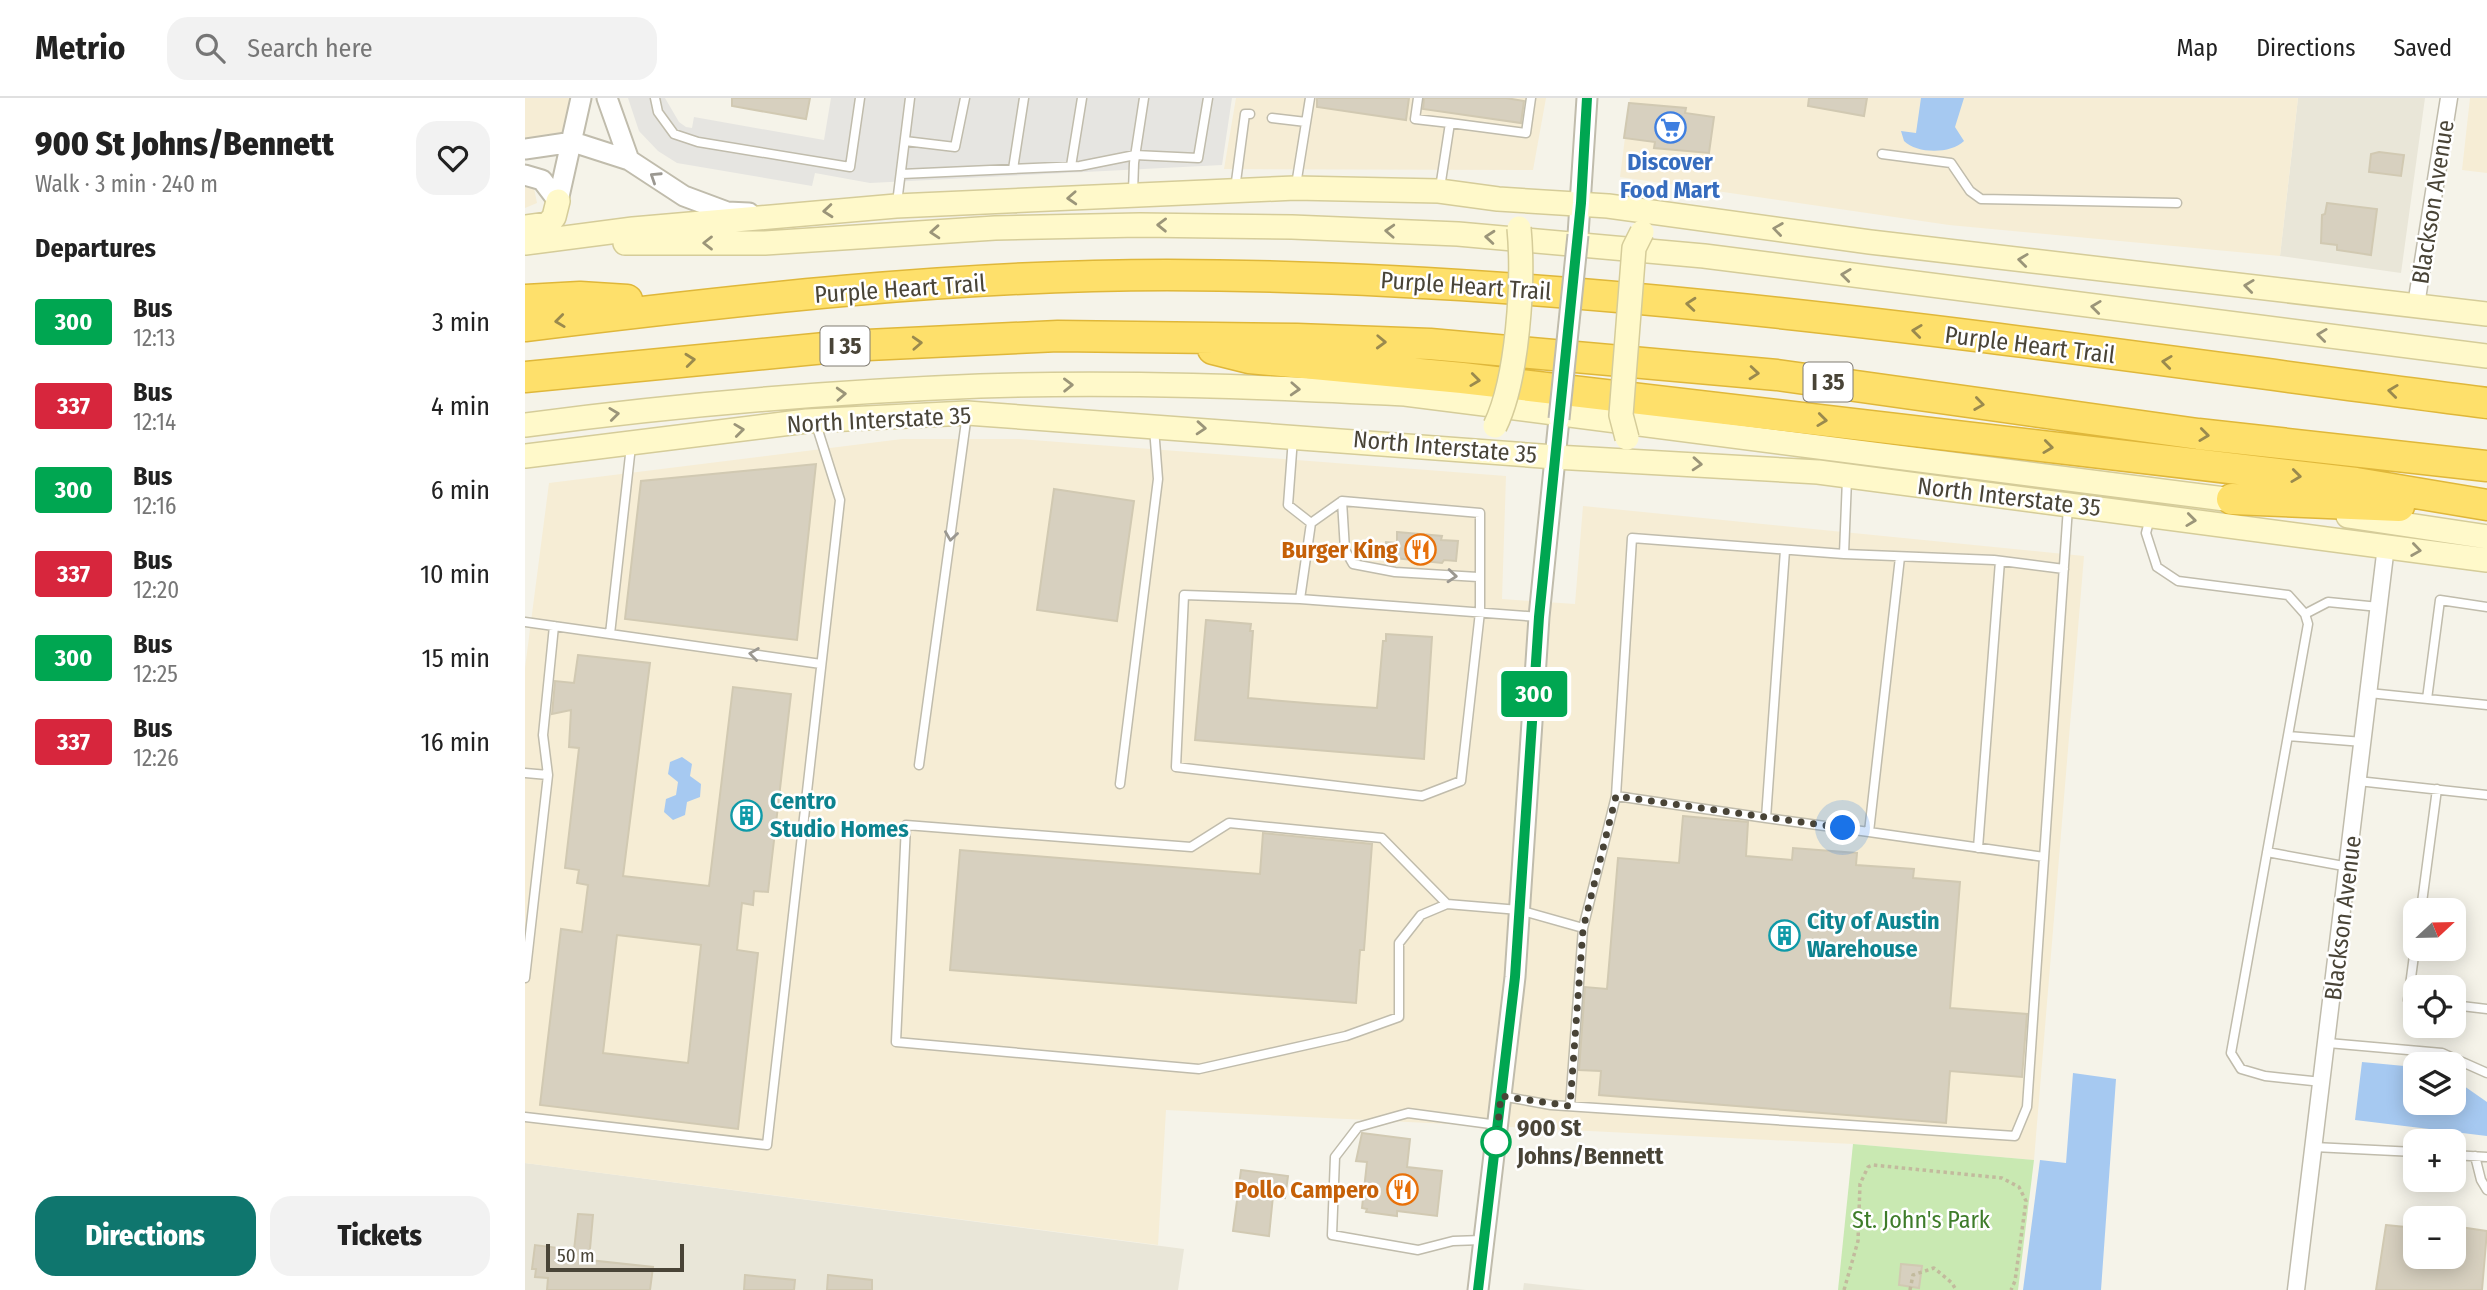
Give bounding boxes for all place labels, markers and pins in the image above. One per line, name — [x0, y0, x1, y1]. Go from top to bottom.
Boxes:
supermarket icon: Discover Food Mart — [1653, 111, 1687, 145]
place label: Discover Food Mart — [1620, 148, 1720, 204]
restaurant icon: Burger King — [1404, 533, 1438, 567]
place label: Burger King — [1282, 536, 1398, 564]
place label: Centro Studio Homes — [770, 787, 909, 843]
building icon: Centro Studio Homes — [730, 798, 764, 832]
place label: City of Austin Warehouse — [1807, 907, 1940, 963]
building icon: City of Austin Warehouse — [1767, 918, 1801, 952]
place label: 900 St Johns/Bennett — [1516, 1114, 1664, 1170]
marker: 900 St Johns/Bennett — [1481, 1127, 1511, 1157]
restaurant icon: Pollo Campero — [1385, 1173, 1419, 1207]
place label: Pollo Campero — [1234, 1176, 1379, 1204]

